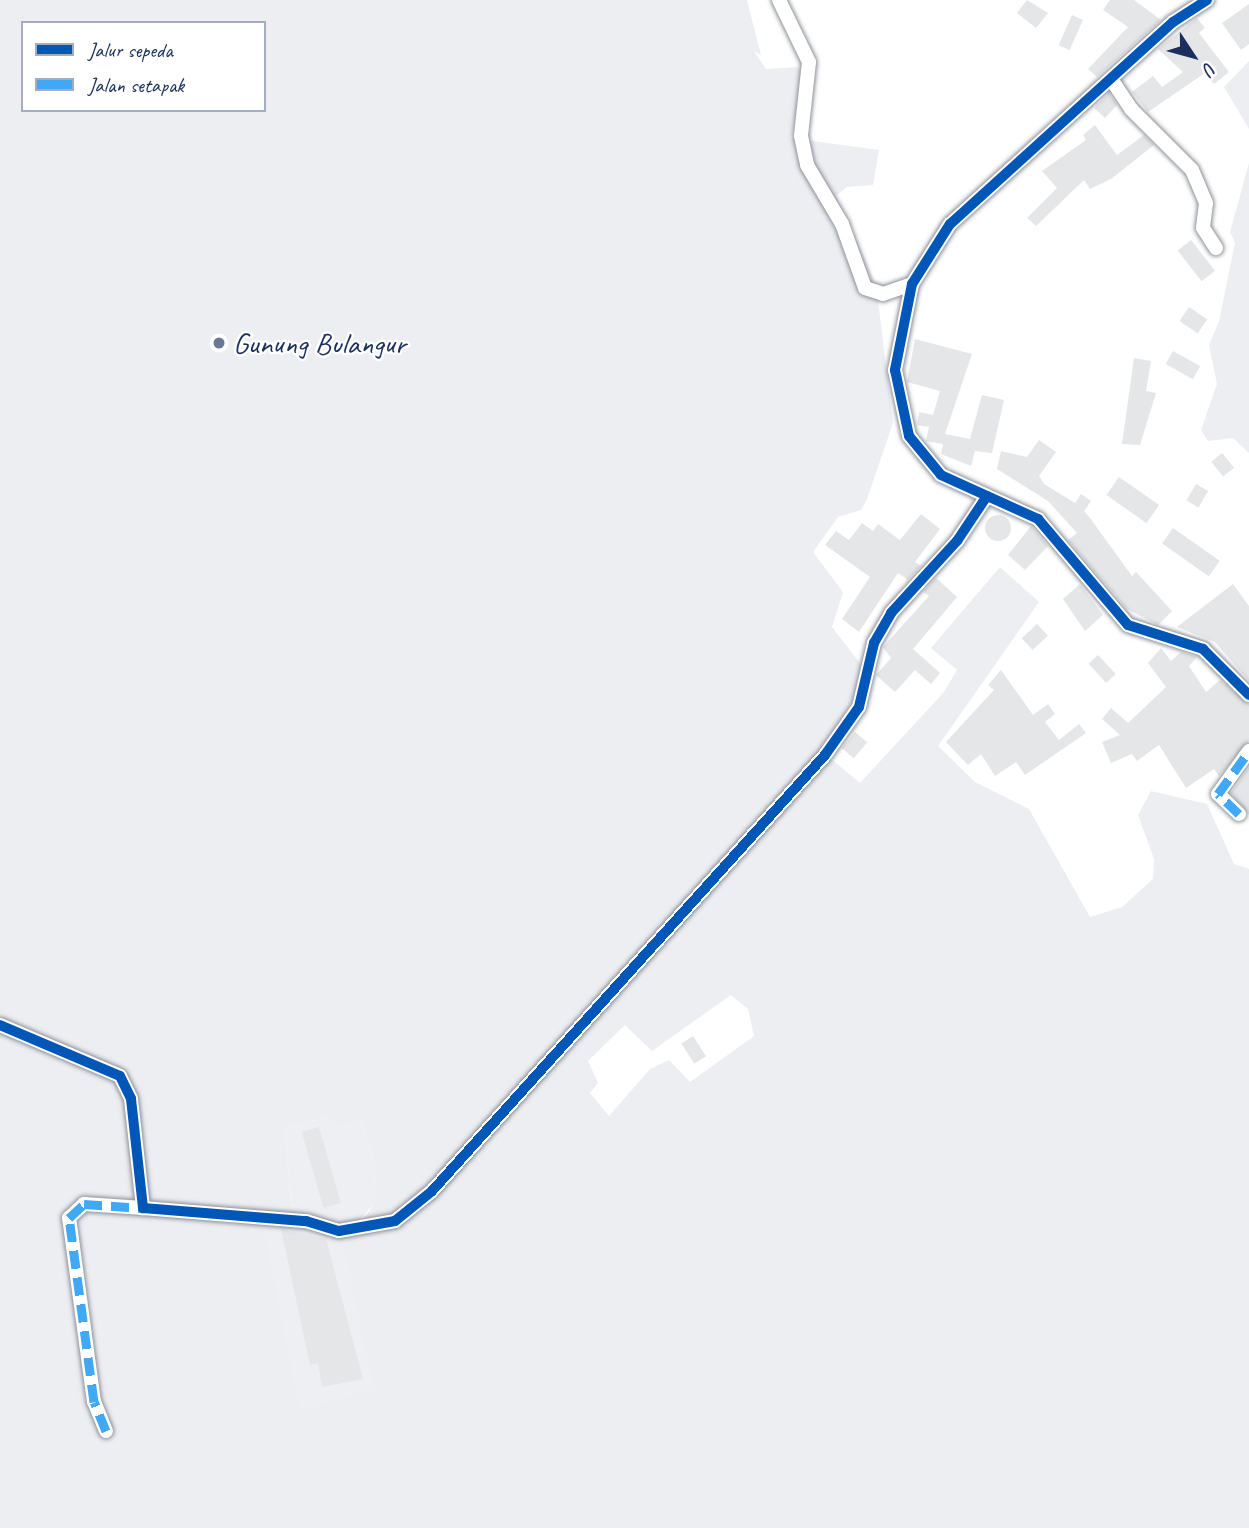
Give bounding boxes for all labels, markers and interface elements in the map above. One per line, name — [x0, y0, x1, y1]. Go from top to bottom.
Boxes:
legend — [21, 21, 266, 112]
north arrow — [1158, 21, 1228, 91]
text: Jalur sepeda — [88, 37, 173, 63]
text: U — [1198, 58, 1222, 79]
text: Jalan setapak — [88, 72, 184, 98]
place label: Gunung Bulangur — [233, 325, 405, 361]
marker: Gunung Bulangur — [211, 335, 227, 351]

